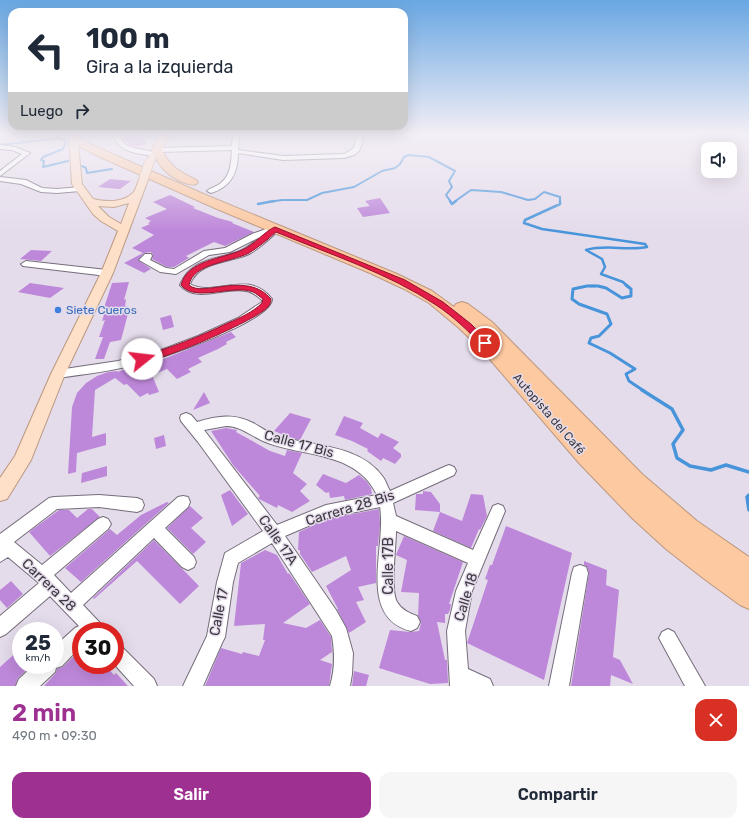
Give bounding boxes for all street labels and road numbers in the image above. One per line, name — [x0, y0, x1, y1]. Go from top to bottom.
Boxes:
street label: Autopista del Café — [510, 371, 588, 458]
street label: Calle 17 Bis — [262, 427, 336, 461]
street label: Carrera 28 Bis — [303, 486, 397, 530]
street label: Calle 17A — [255, 512, 302, 569]
street label: Calle 17B — [380, 537, 397, 595]
street label: Carrera 28 — [18, 555, 80, 615]
street label: Calle 18 — [451, 571, 481, 623]
street label: Calle 17 — [206, 587, 232, 637]

